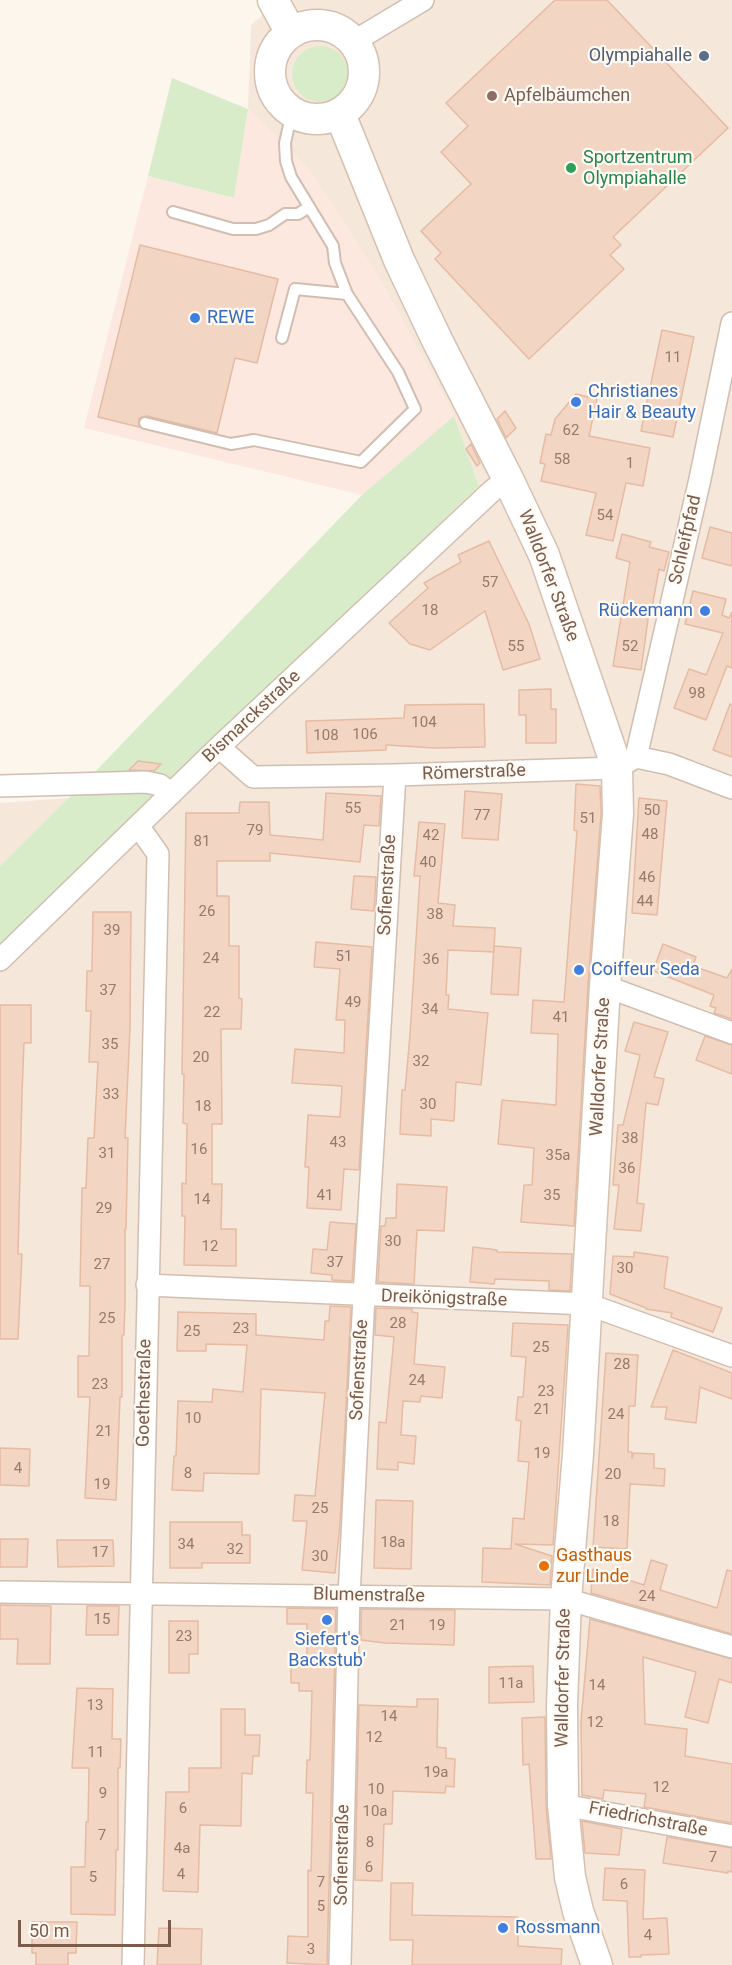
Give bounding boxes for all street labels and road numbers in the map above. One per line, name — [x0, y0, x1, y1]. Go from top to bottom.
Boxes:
street label: Schleifpfad — [665, 493, 707, 587]
street label: Walldorfer Straße — [513, 507, 583, 645]
street label: Bismarckstraße — [199, 666, 305, 768]
street label: Römerstraße — [422, 760, 526, 786]
street label: Sofienstraße — [375, 834, 401, 936]
street label: Walldorfer Straße — [587, 997, 615, 1137]
street label: Dreikönigstraße — [380, 1286, 508, 1312]
street label: Sofienstraße — [347, 1319, 373, 1421]
street label: Goethestraße — [133, 1339, 157, 1447]
street label: Blumenstraße — [313, 1584, 425, 1608]
street label: Walldorfer Straße — [552, 1608, 576, 1748]
street label: Friedrichstraße — [587, 1798, 709, 1842]
street label: Sofienstraße — [331, 1804, 355, 1906]

